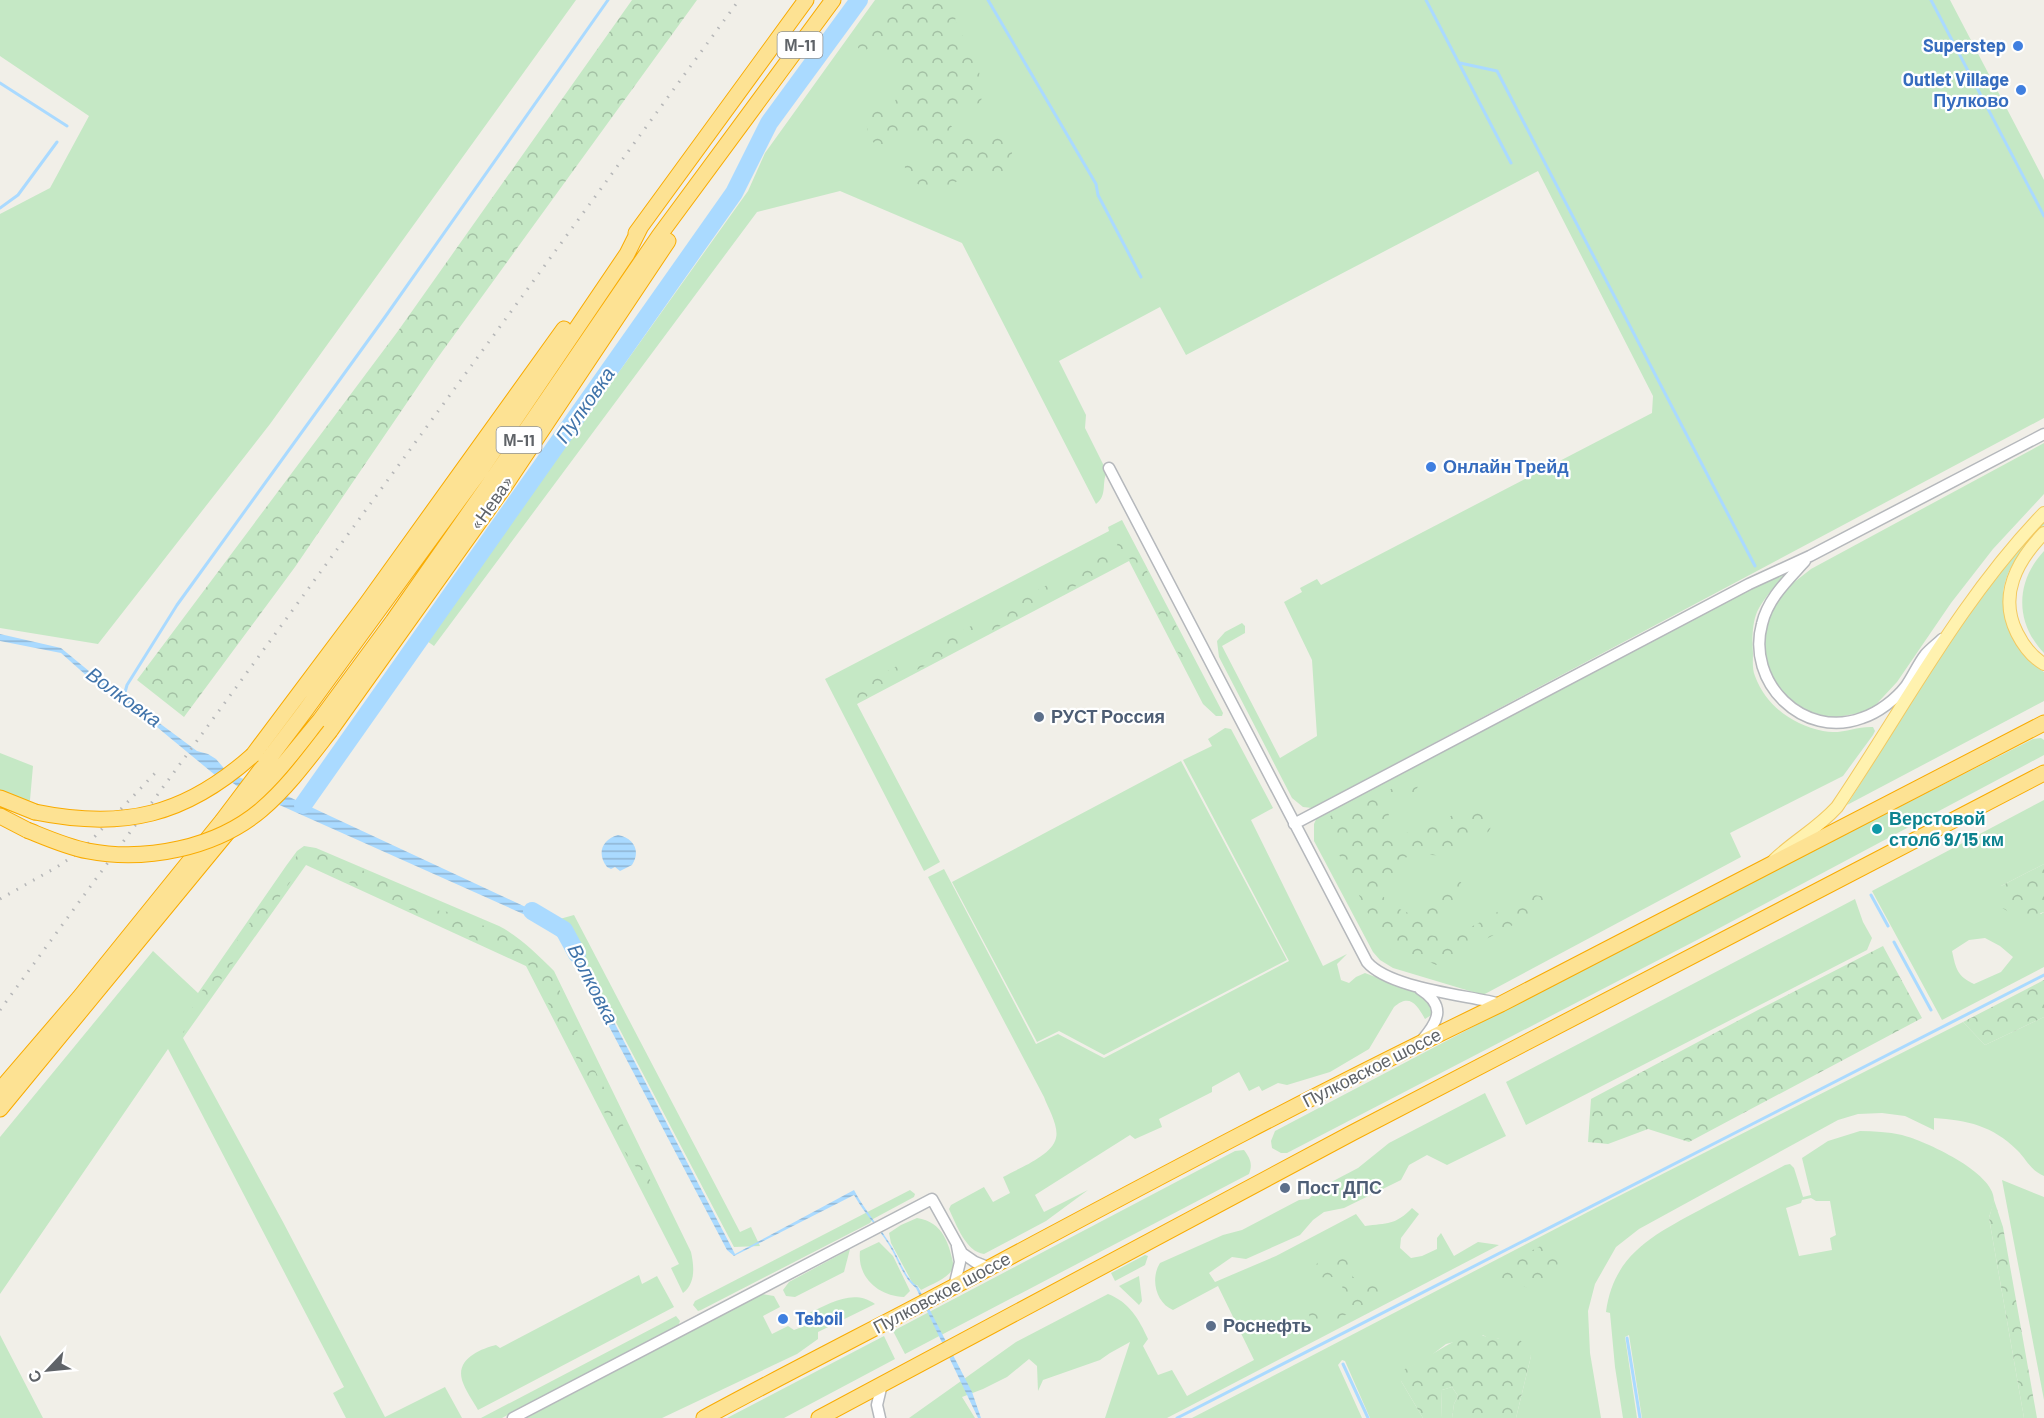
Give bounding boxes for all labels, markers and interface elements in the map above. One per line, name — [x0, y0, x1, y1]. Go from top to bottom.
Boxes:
road number: М-11 — [778, 32, 822, 58]
place label: Superstep — [1923, 34, 2006, 56]
marker: Superstep — [2011, 39, 2025, 53]
place label: Outlet Village Пулково — [1903, 68, 2009, 111]
marker: Outlet Village Пулково — [2014, 83, 2028, 97]
water label: Пулковка — [549, 362, 619, 447]
road number: М-11 — [496, 427, 542, 453]
place label: Онлайн Трейд — [1443, 455, 1569, 477]
marker: Онлайн Трейд — [1424, 460, 1438, 474]
street label: «Нева» — [464, 471, 518, 534]
water label: Волковка — [82, 661, 167, 731]
place label: РУСТ Россия — [1051, 705, 1165, 727]
marker: РУСТ Россия — [1032, 710, 1046, 724]
place label: Верстовой столб 9/15 км — [1889, 807, 2004, 850]
marker: Верстовой столб 9/15 км — [1870, 822, 1884, 836]
water label: Волковка — [563, 939, 624, 1028]
street label: Пулковское шоссе — [1299, 1023, 1445, 1112]
place label: Пост ДПС — [1297, 1176, 1382, 1198]
marker: Пост ДПС — [1278, 1181, 1292, 1195]
street label: Пулковское шоссе — [869, 1247, 1014, 1338]
place label: Teboil — [795, 1307, 843, 1329]
marker: Teboil — [776, 1312, 790, 1326]
place label: Роснефть — [1223, 1314, 1312, 1336]
marker: Роснефть — [1204, 1319, 1218, 1333]
north arrow — [18, 1340, 78, 1400]
text: С — [23, 1367, 45, 1386]

